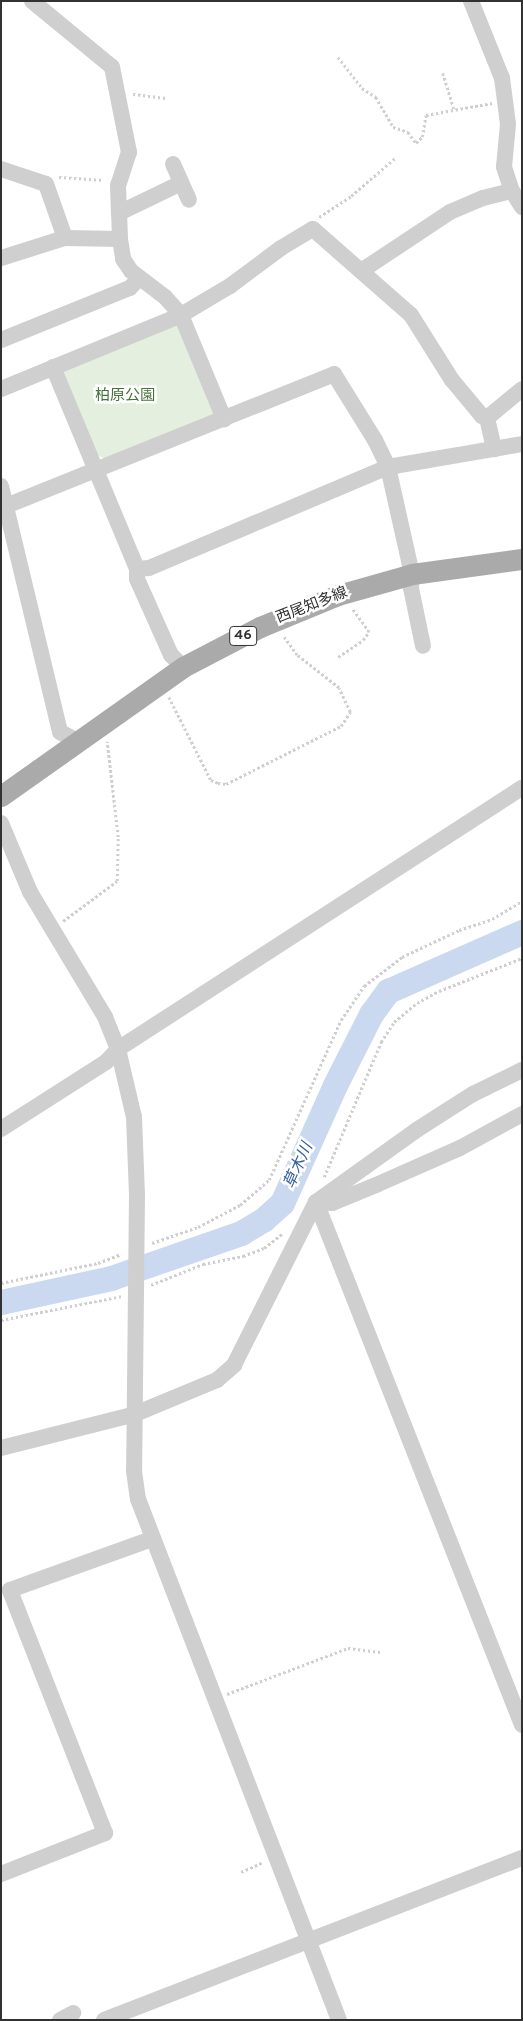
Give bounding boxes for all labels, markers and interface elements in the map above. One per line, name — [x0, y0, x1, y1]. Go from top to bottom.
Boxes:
park label: 柏原公園 — [95, 388, 155, 406]
street label: 西尾知多線 — [274, 584, 350, 628]
road number: 46 — [228, 624, 258, 648]
water label: 草木川 — [280, 1140, 318, 1192]

